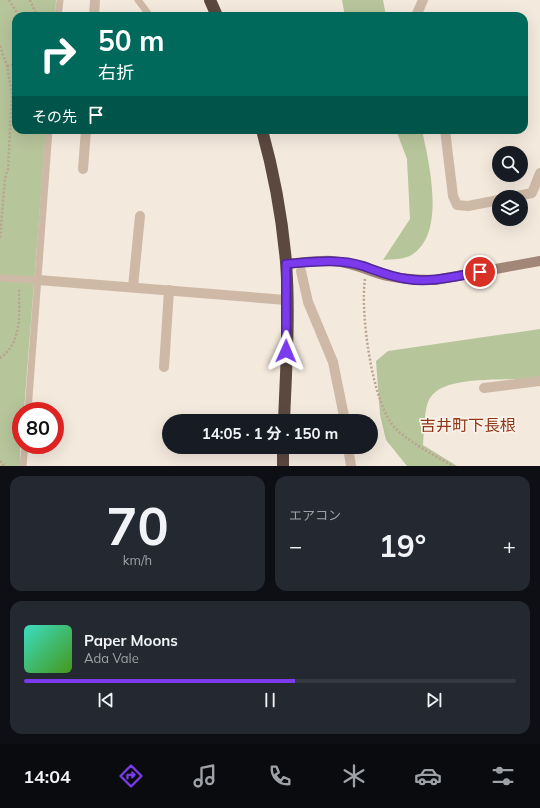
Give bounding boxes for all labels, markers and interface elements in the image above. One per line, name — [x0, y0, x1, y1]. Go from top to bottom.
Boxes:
text: 50 m — [98, 23, 164, 58]
icon: right — [32, 28, 84, 80]
text: 右折 — [98, 61, 134, 84]
icon: arrive — [85, 104, 107, 126]
text: その先 — [32, 107, 77, 126]
map controls — [492, 146, 528, 226]
button: search — [492, 146, 528, 182]
button: layers — [492, 190, 528, 226]
pin — [463, 255, 497, 289]
icon: arrive — [469, 261, 491, 283]
position arrow — [265, 330, 307, 372]
speed limit sign: 80 — [12, 402, 64, 454]
district label: 吉井町下長根 — [420, 415, 516, 435]
text: 14:05 · 1 分 · 150 m — [202, 424, 338, 443]
text: 70 — [106, 493, 169, 558]
text: エアコン — [289, 507, 341, 523]
text: 19° — [379, 527, 426, 565]
text: − — [289, 532, 302, 560]
text: + — [503, 532, 516, 560]
text: km/h — [123, 552, 152, 568]
text: Paper Moons — [84, 631, 178, 650]
text: Ada Vale — [84, 650, 139, 666]
icon: previous — [95, 689, 117, 711]
icon: pause — [259, 689, 281, 711]
icon: next — [423, 689, 445, 711]
icon: directions — [117, 762, 145, 790]
icon: music — [191, 762, 219, 790]
icon: phone — [266, 762, 294, 790]
icon: climate — [340, 762, 368, 790]
icon: car — [414, 762, 442, 790]
icon: filters — [489, 762, 517, 790]
text: 14:04 — [23, 765, 71, 788]

